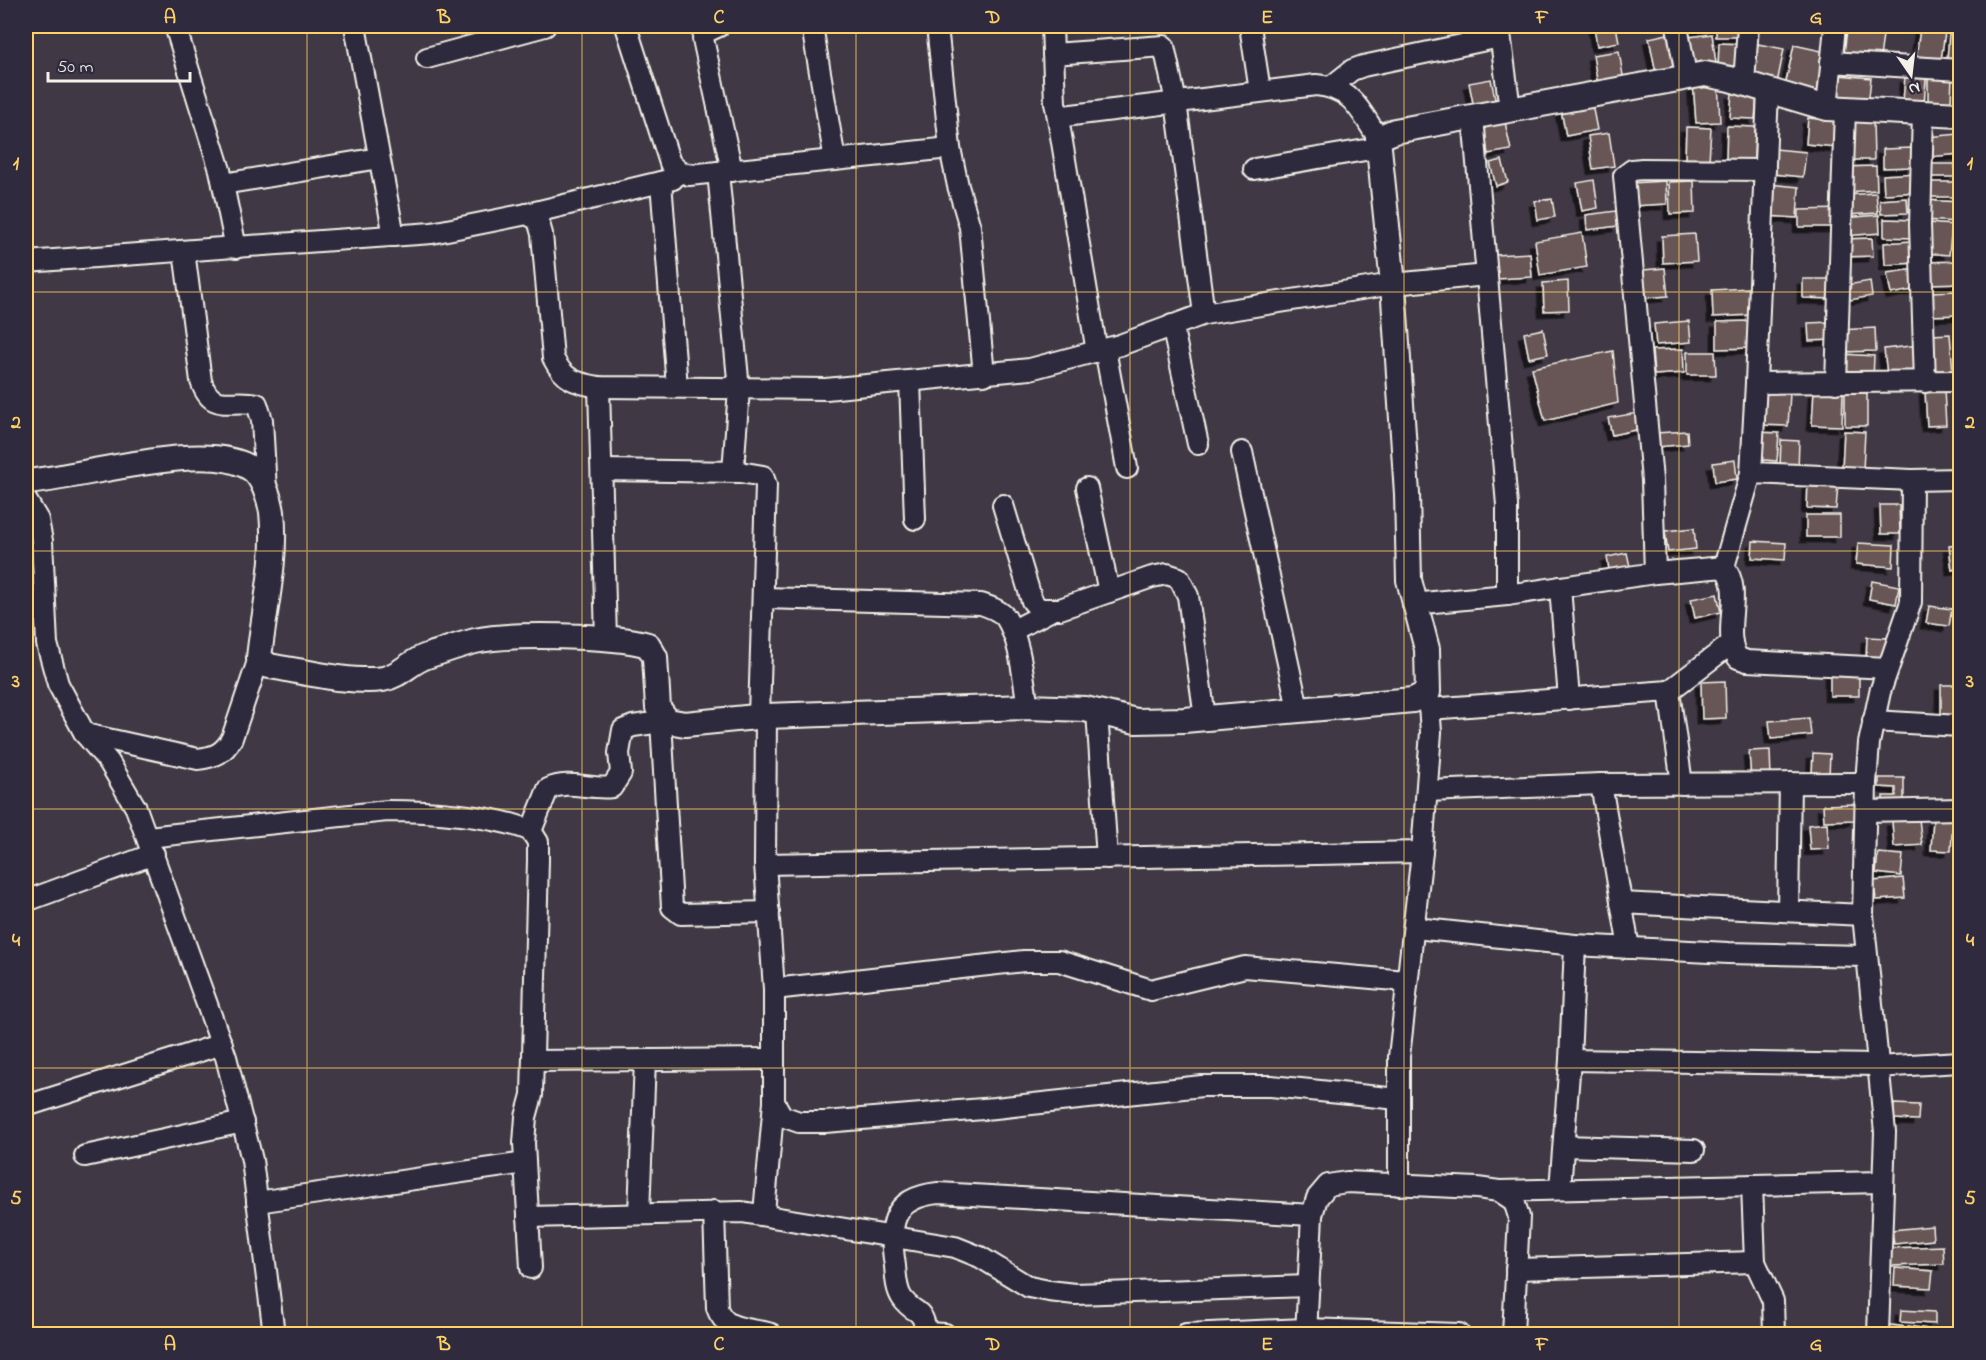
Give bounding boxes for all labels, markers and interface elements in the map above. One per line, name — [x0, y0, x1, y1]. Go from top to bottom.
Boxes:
text: A — [164, 4, 176, 33]
text: B — [436, 4, 451, 33]
text: C — [714, 4, 725, 33]
text: D — [985, 4, 1000, 33]
text: E — [1261, 4, 1273, 33]
text: F — [1535, 4, 1549, 33]
text: G — [1810, 4, 1823, 33]
scale bar — [48, 45, 190, 83]
north arrow — [1881, 45, 1941, 105]
text: 50 m — [57, 55, 94, 81]
text: N — [1906, 75, 1922, 101]
text: 1 — [13, 150, 20, 179]
text: 1 — [1967, 150, 1974, 179]
text: 2 — [10, 409, 21, 438]
text: 2 — [1964, 409, 1975, 438]
text: 3 — [11, 668, 20, 697]
text: 3 — [1965, 668, 1974, 697]
text: 4 — [12, 927, 21, 956]
text: 4 — [1966, 927, 1975, 956]
text: 5 — [10, 1185, 22, 1214]
text: 5 — [1964, 1185, 1976, 1214]
text: A — [164, 1331, 176, 1360]
text: B — [436, 1331, 451, 1360]
text: C — [714, 1331, 725, 1360]
text: D — [985, 1331, 1000, 1360]
text: E — [1261, 1331, 1273, 1360]
text: F — [1535, 1331, 1549, 1360]
text: G — [1810, 1331, 1823, 1360]

